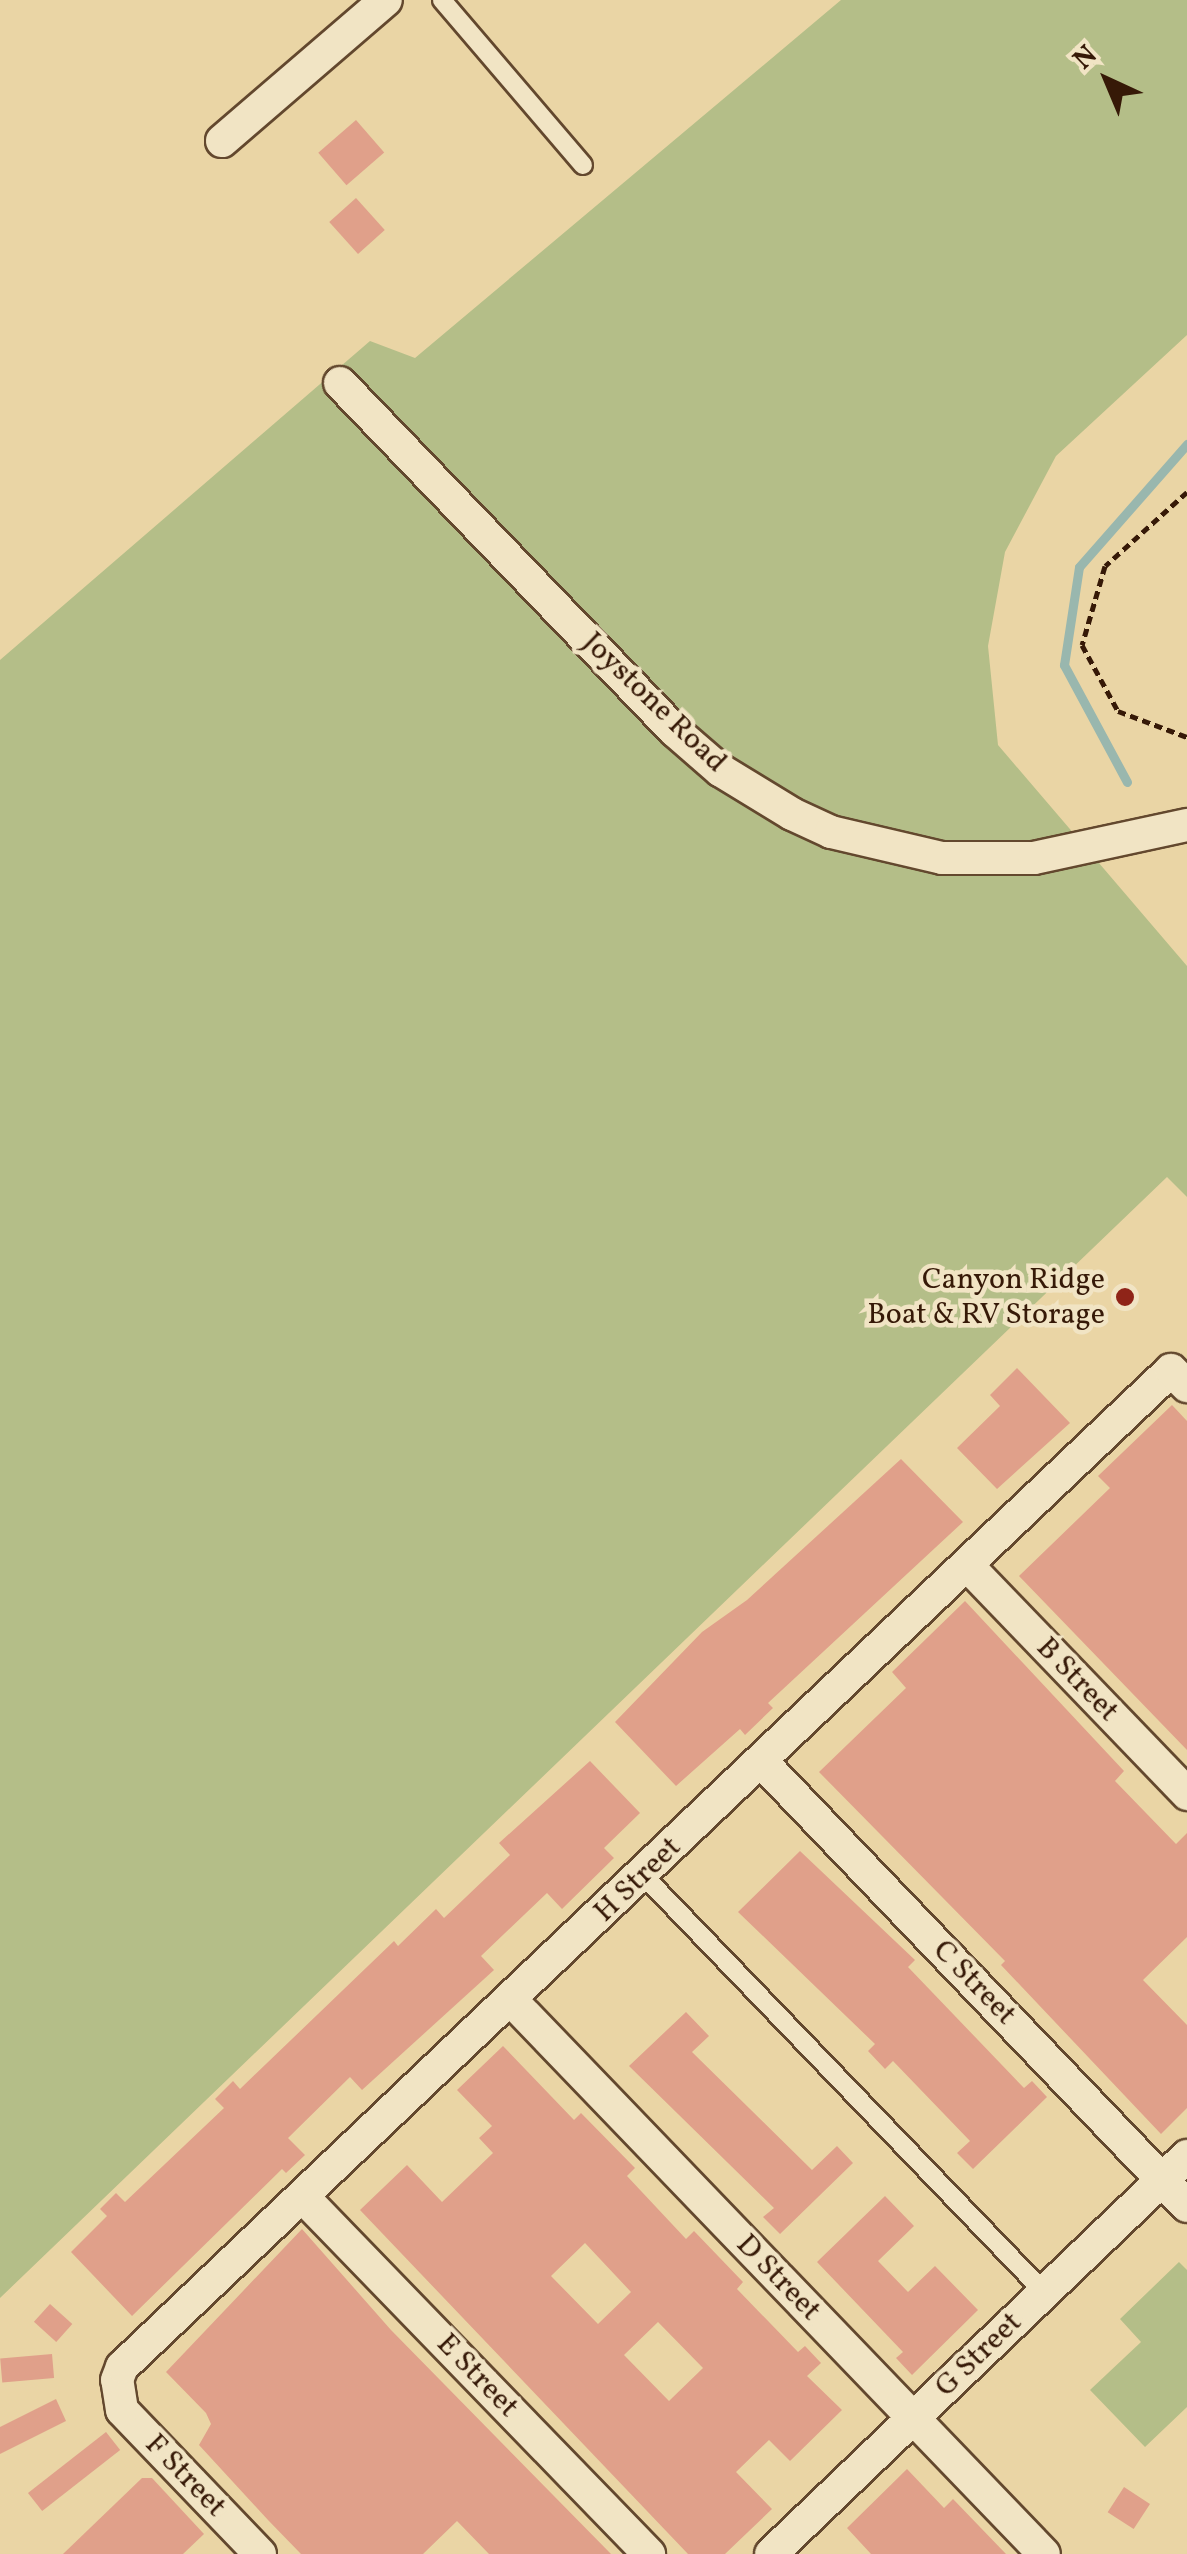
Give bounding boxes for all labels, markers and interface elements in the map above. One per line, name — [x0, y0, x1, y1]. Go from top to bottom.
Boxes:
north arrow — [1057, 30, 1157, 130]
text: N — [1065, 37, 1107, 79]
street label: Joystone Road — [574, 625, 734, 781]
place label: Canyon Ridge Boat & RV Storage — [866, 1262, 1105, 1332]
marker: Canyon Ridge Boat & RV Storage — [1114, 1286, 1136, 1308]
street label: B Street — [1028, 1630, 1126, 1730]
street label: H Street — [587, 1830, 689, 1930]
street label: C Street — [925, 1933, 1023, 2033]
street label: D Street — [728, 2227, 828, 2329]
street label: G Street — [928, 2305, 1030, 2405]
street label: E Street — [428, 2327, 526, 2425]
street label: F Street — [137, 2427, 233, 2525]

